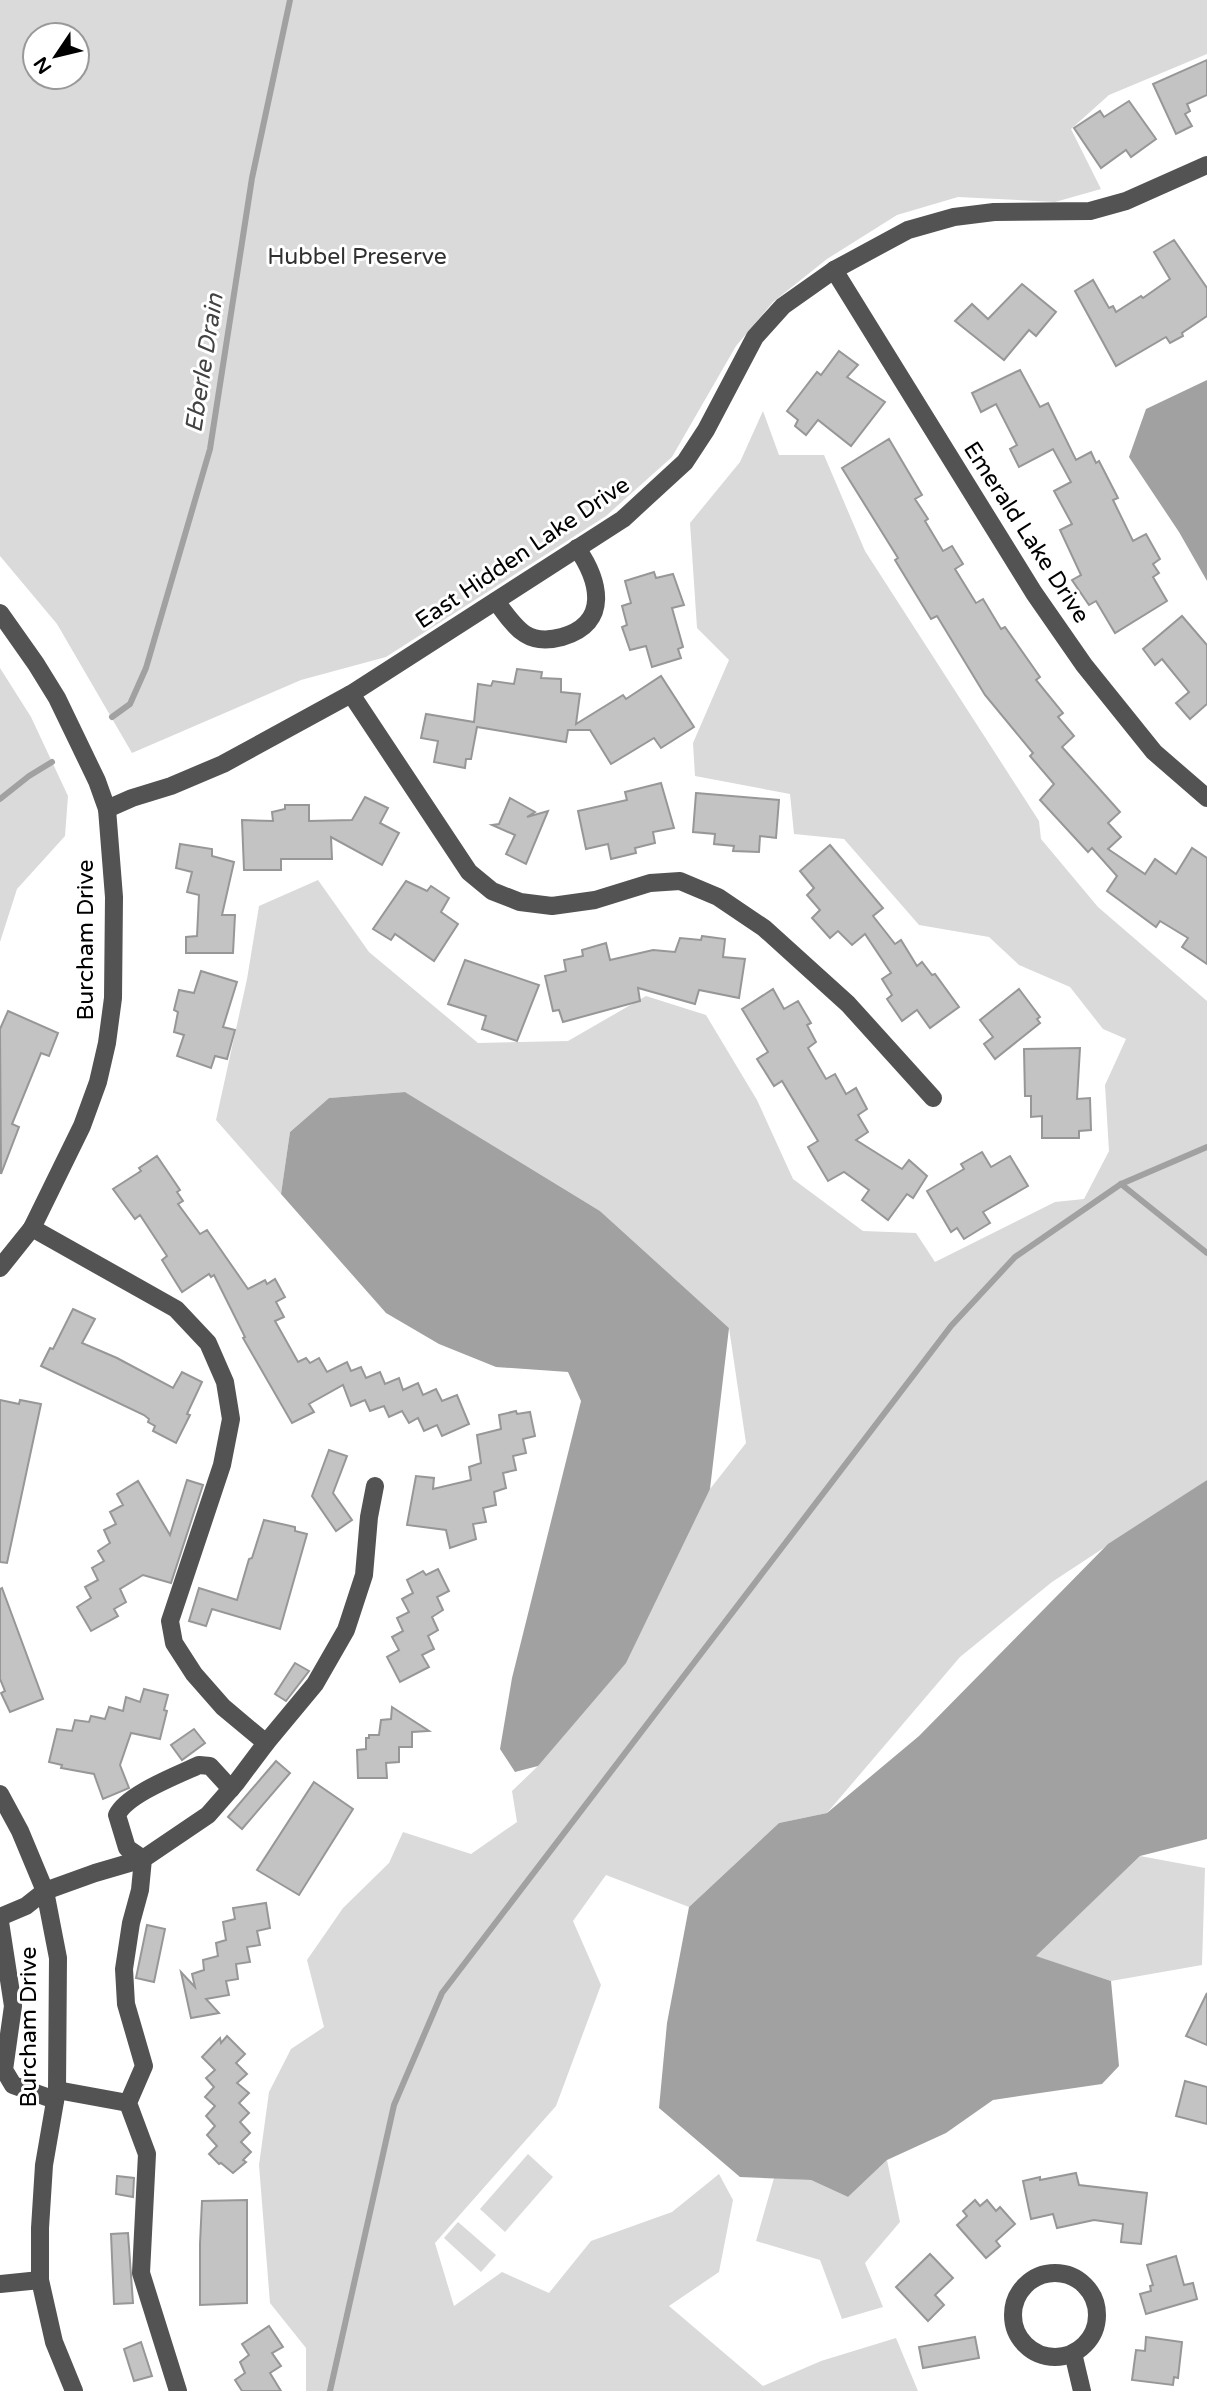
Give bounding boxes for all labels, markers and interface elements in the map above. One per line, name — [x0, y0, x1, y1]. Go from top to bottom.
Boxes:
north arrow — [21, 21, 91, 91]
text: N — [30, 53, 56, 78]
park label: Hubbel Preserve — [267, 243, 447, 271]
water label: Eberle Drain — [179, 290, 230, 435]
street label: Emerald Lake Drive — [957, 437, 1095, 629]
street label: East Hidden Lake Drive — [410, 471, 635, 635]
street label: Burcham Drive — [72, 859, 100, 1021]
street label: Burcham Drive — [15, 1946, 43, 2108]

